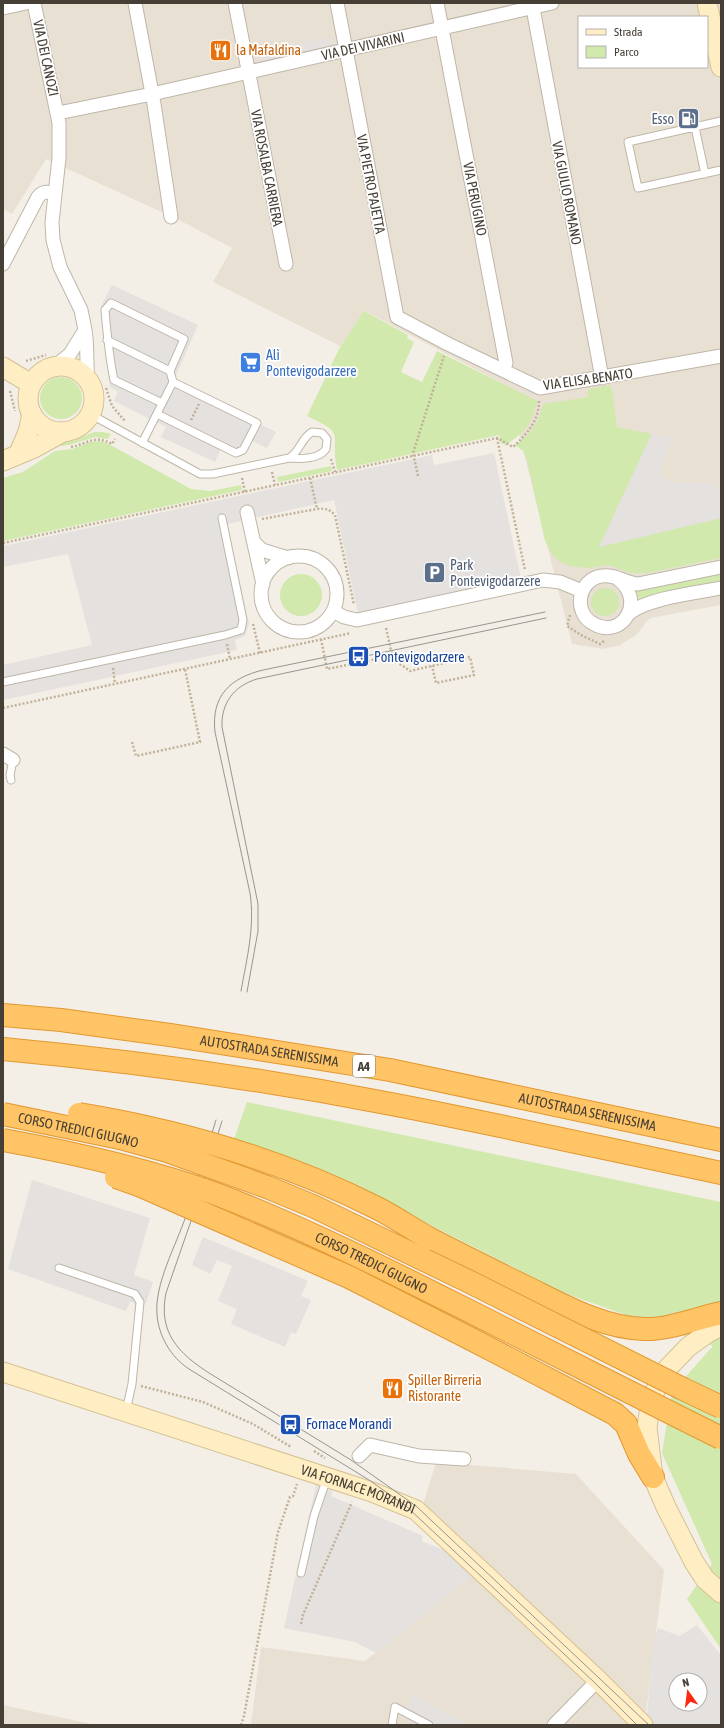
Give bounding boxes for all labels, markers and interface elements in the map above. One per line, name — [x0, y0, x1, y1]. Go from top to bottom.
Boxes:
legend — [578, 16, 708, 68]
street label: VIA DEI CANOZI — [30, 18, 62, 98]
text: Strada — [614, 25, 643, 39]
street label: VIA DEI VIVARINI — [320, 29, 406, 63]
restaurant icon: la Mafaldina — [208, 37, 234, 63]
place label: la Mafaldina — [236, 42, 301, 58]
text: Parco — [614, 45, 639, 59]
fuel station icon: Esso — [676, 106, 702, 132]
street label: VIA ROSALBA CARRIERA — [248, 108, 286, 228]
place label: Esso — [652, 111, 674, 127]
street label: VIA PIETRO PAJETTA — [354, 133, 389, 235]
street label: VIA GIULIO ROMANO — [549, 140, 585, 246]
street label: VIA PERUGINO — [460, 161, 490, 237]
place label: Alì Pontevigodarzere — [266, 347, 357, 379]
supermarket icon: Alì Pontevigodarzere — [237, 350, 263, 376]
street label: VIA ELISA BENATO — [542, 365, 634, 393]
place label: Park Pontevigodarzere — [450, 557, 541, 589]
parking icon: Park Pontevigodarzere — [422, 560, 448, 586]
bus stop icon: Pontevigodarzere — [346, 644, 372, 670]
place label: Pontevigodarzere — [374, 649, 465, 665]
street label: AUTOSTRADA SERENISSIMA — [199, 1032, 340, 1070]
road number: A4 — [353, 1055, 375, 1077]
street label: AUTOSTRADA SERENISSIMA — [517, 1089, 658, 1134]
street label: CORSO TREDICI GIUGNO — [17, 1109, 140, 1151]
street label: CORSO TREDICI GIUGNO — [313, 1229, 430, 1297]
place label: Spiller Birreria Ristorante — [408, 1372, 482, 1404]
restaurant icon: Spiller Birreria Ristorante — [380, 1375, 406, 1401]
bus stop icon: Fornace Morandi — [278, 1411, 304, 1437]
place label: Fornace Morandi — [306, 1416, 392, 1432]
street label: VIA FORNACE MORANDI — [299, 1461, 418, 1517]
north arrow — [668, 1672, 708, 1712]
text: N — [681, 1676, 690, 1689]

